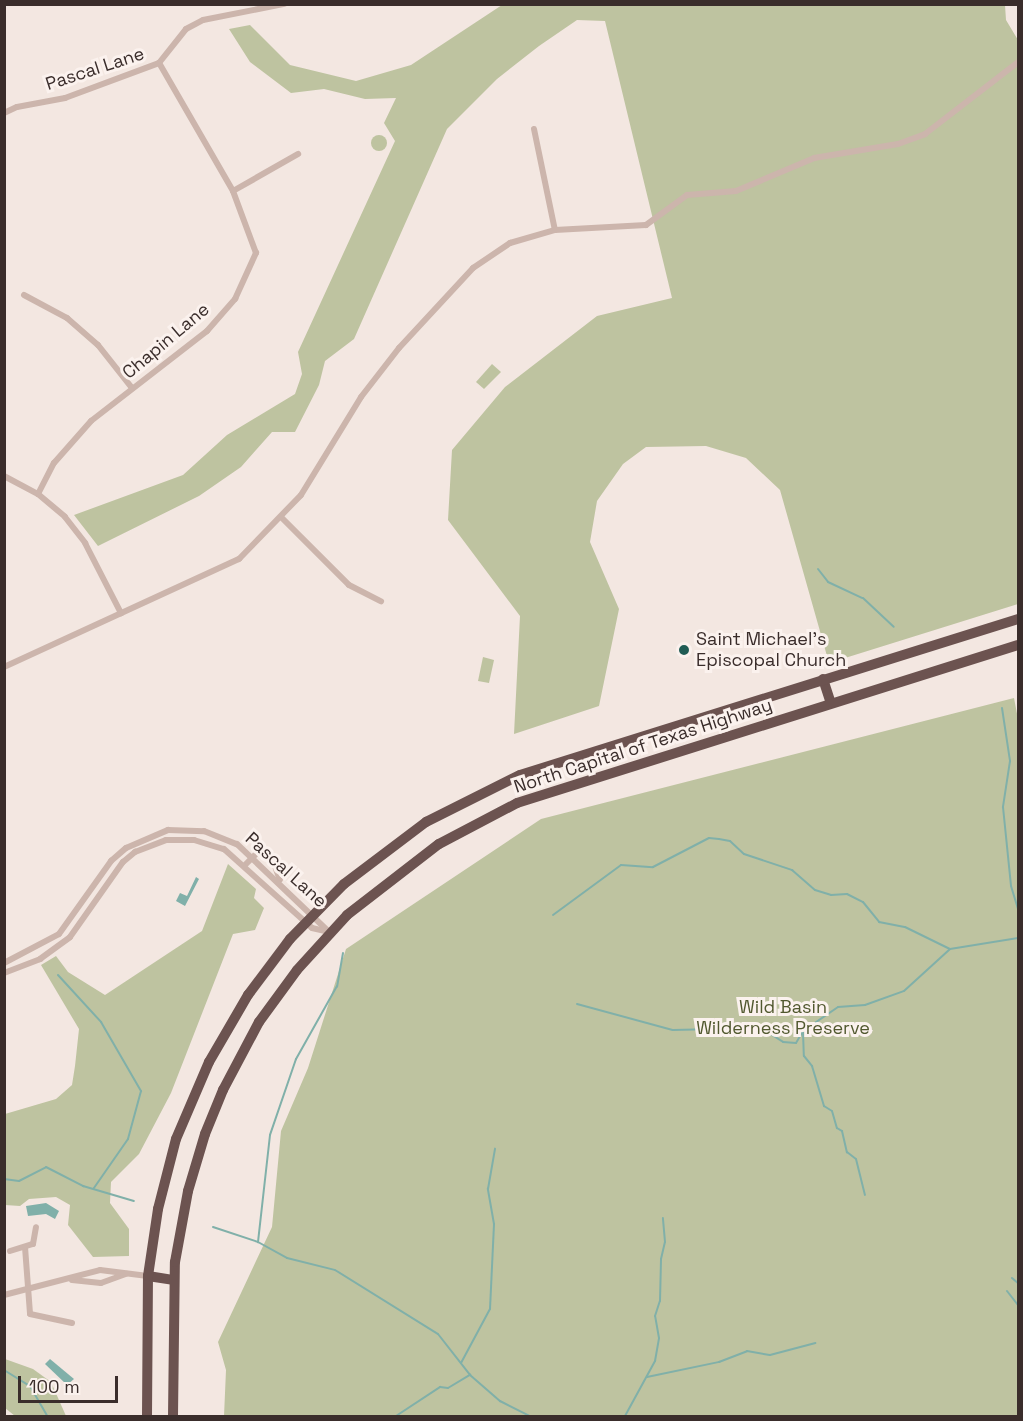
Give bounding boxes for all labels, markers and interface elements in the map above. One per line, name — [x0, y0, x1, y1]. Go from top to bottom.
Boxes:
street label: Pascal Lane — [43, 43, 147, 95]
street label: Chapin Lane — [118, 299, 214, 383]
place label: Saint Michael's Episcopal Church — [696, 629, 846, 672]
marker: Saint Michael's Episcopal Church — [677, 643, 691, 657]
street label: North Capital of Texas Highway — [511, 694, 775, 798]
street label: Pascal Lane — [241, 828, 331, 912]
park label: Wild Basin Wilderness Preserve — [696, 997, 870, 1040]
scale bar — [21, 1364, 122, 1402]
text: 100 m — [29, 1375, 80, 1398]

